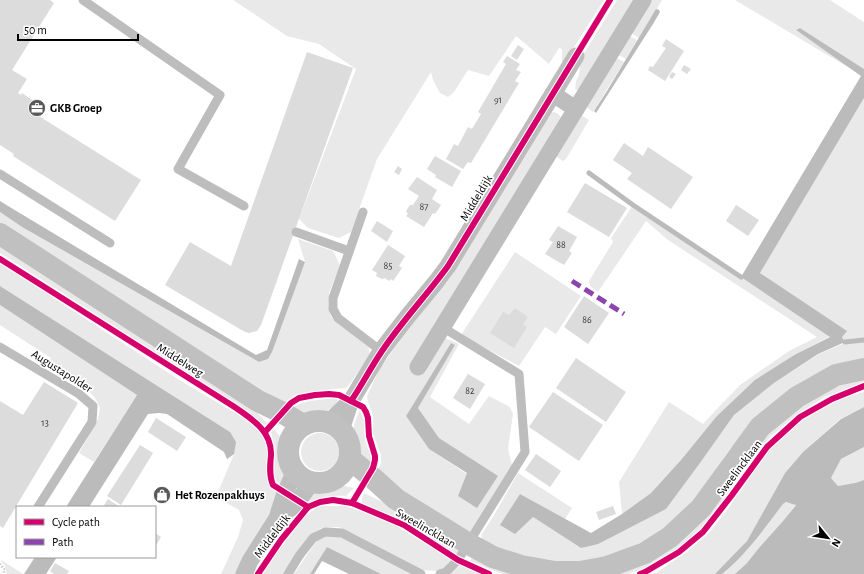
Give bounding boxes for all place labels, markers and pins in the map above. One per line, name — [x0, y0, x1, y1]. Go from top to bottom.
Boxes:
office icon: GKB Groep — [27, 98, 47, 118]
place label: GKB Groep — [50, 102, 102, 114]
shop icon: Het Rozenpakhuys — [152, 485, 172, 505]
place label: Het Rozenpakhuys — [175, 489, 265, 502]

